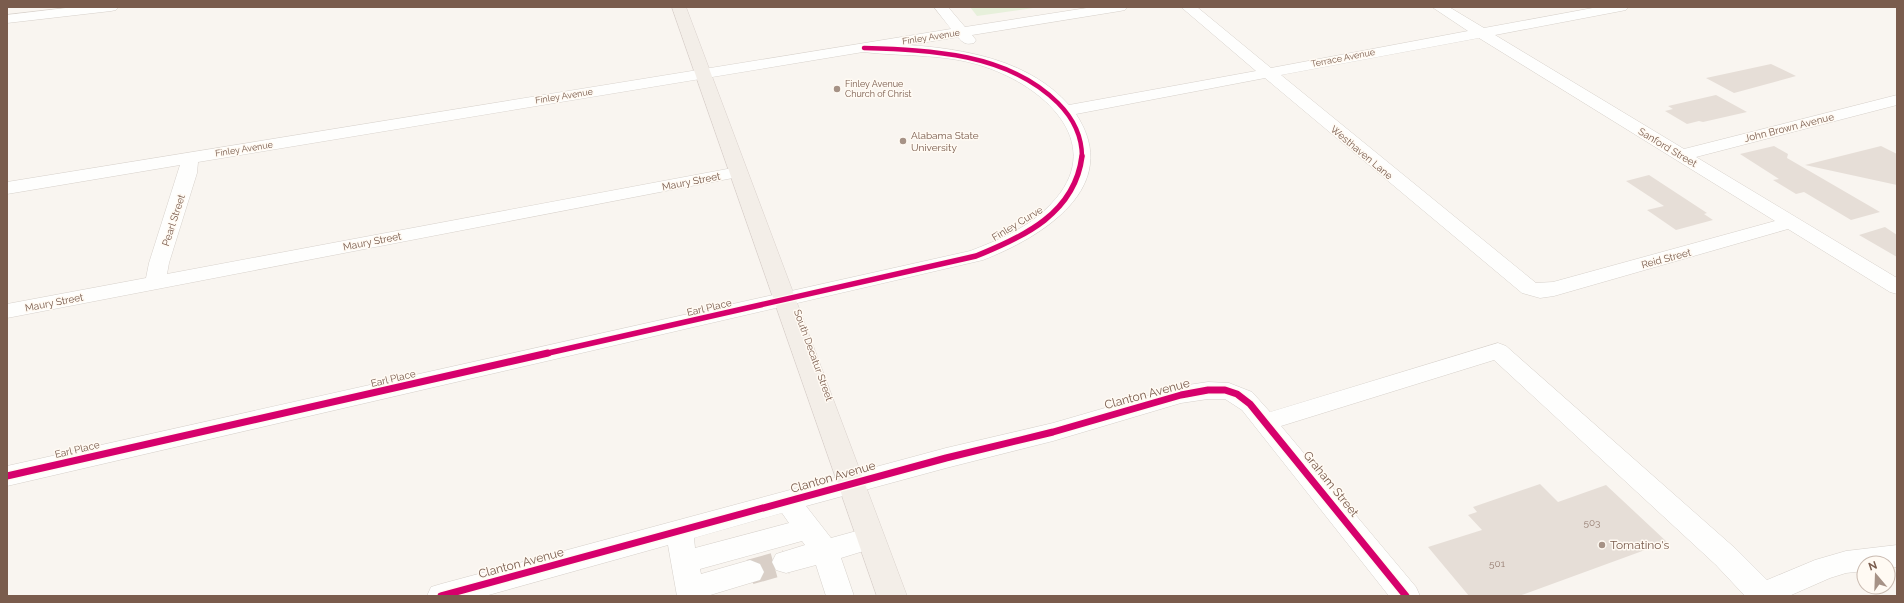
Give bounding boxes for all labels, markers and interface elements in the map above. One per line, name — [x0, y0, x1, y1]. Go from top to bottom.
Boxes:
street label: Finley Avenue — [901, 27, 961, 47]
street label: Terrace Avenue — [1310, 47, 1376, 69]
place label: Finley Avenue Church of Christ — [845, 79, 912, 99]
marker: Finley Avenue Church of Christ — [832, 84, 842, 94]
street label: Finley Avenue — [534, 86, 594, 106]
street label: John Brown Avenue — [1743, 111, 1835, 144]
street label: Westhaven Lane — [1329, 123, 1395, 182]
street label: Sanford Street — [1637, 126, 1700, 170]
place label: Alabama State University — [911, 130, 979, 153]
marker: Alabama State University — [898, 136, 908, 146]
street label: Finley Avenue — [214, 139, 274, 159]
street label: Maury Street — [661, 170, 722, 193]
street label: Pearl Street — [160, 192, 187, 247]
street label: Finley Curve — [990, 204, 1045, 243]
street label: Maury Street — [342, 230, 403, 253]
street label: Reid Street — [1640, 246, 1693, 270]
street label: Maury Street — [24, 291, 85, 314]
street label: Earl Place — [686, 297, 733, 318]
street label: South Decatur Street — [792, 308, 835, 403]
street label: Earl Place — [370, 368, 417, 389]
street label: Clanton Avenue — [1103, 376, 1191, 412]
street label: Earl Place — [54, 439, 101, 460]
street label: Graham Street — [1300, 448, 1362, 520]
street label: Clanton Avenue — [789, 458, 877, 496]
house number: 503 — [1584, 517, 1600, 528]
place label: Tomatino's — [1610, 538, 1669, 552]
marker: Tomatino's — [1597, 540, 1607, 550]
street label: Clanton Avenue — [477, 545, 565, 581]
north arrow — [1856, 555, 1896, 595]
house number: 501 — [1489, 558, 1506, 569]
text: N — [1867, 559, 1879, 574]

